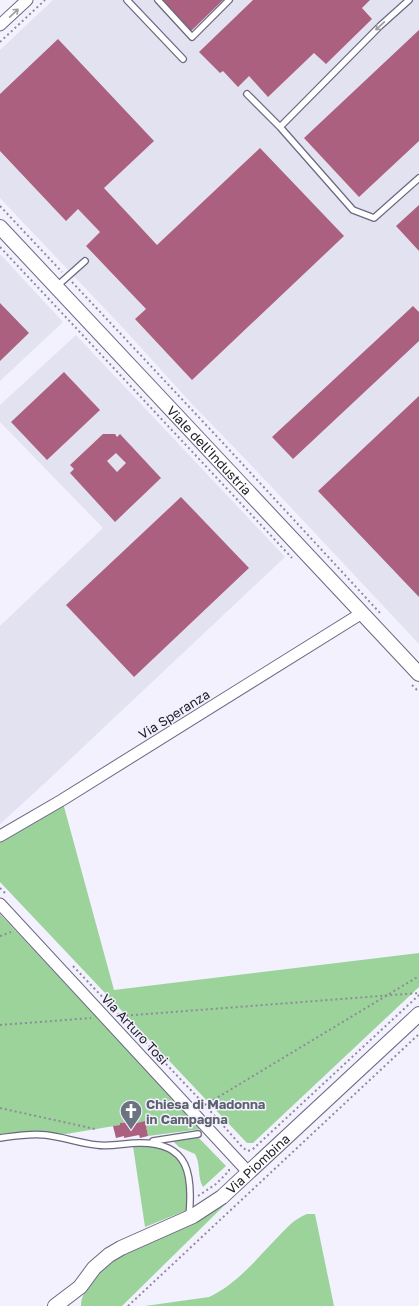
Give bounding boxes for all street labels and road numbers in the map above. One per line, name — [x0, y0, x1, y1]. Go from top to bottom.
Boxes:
street label: Viale dell'Industria — [164, 402, 255, 498]
street label: Via Speranza — [135, 686, 213, 742]
street label: Via Arturo Tosi — [98, 990, 172, 1068]
street label: Via Piombina — [223, 1130, 293, 1197]

